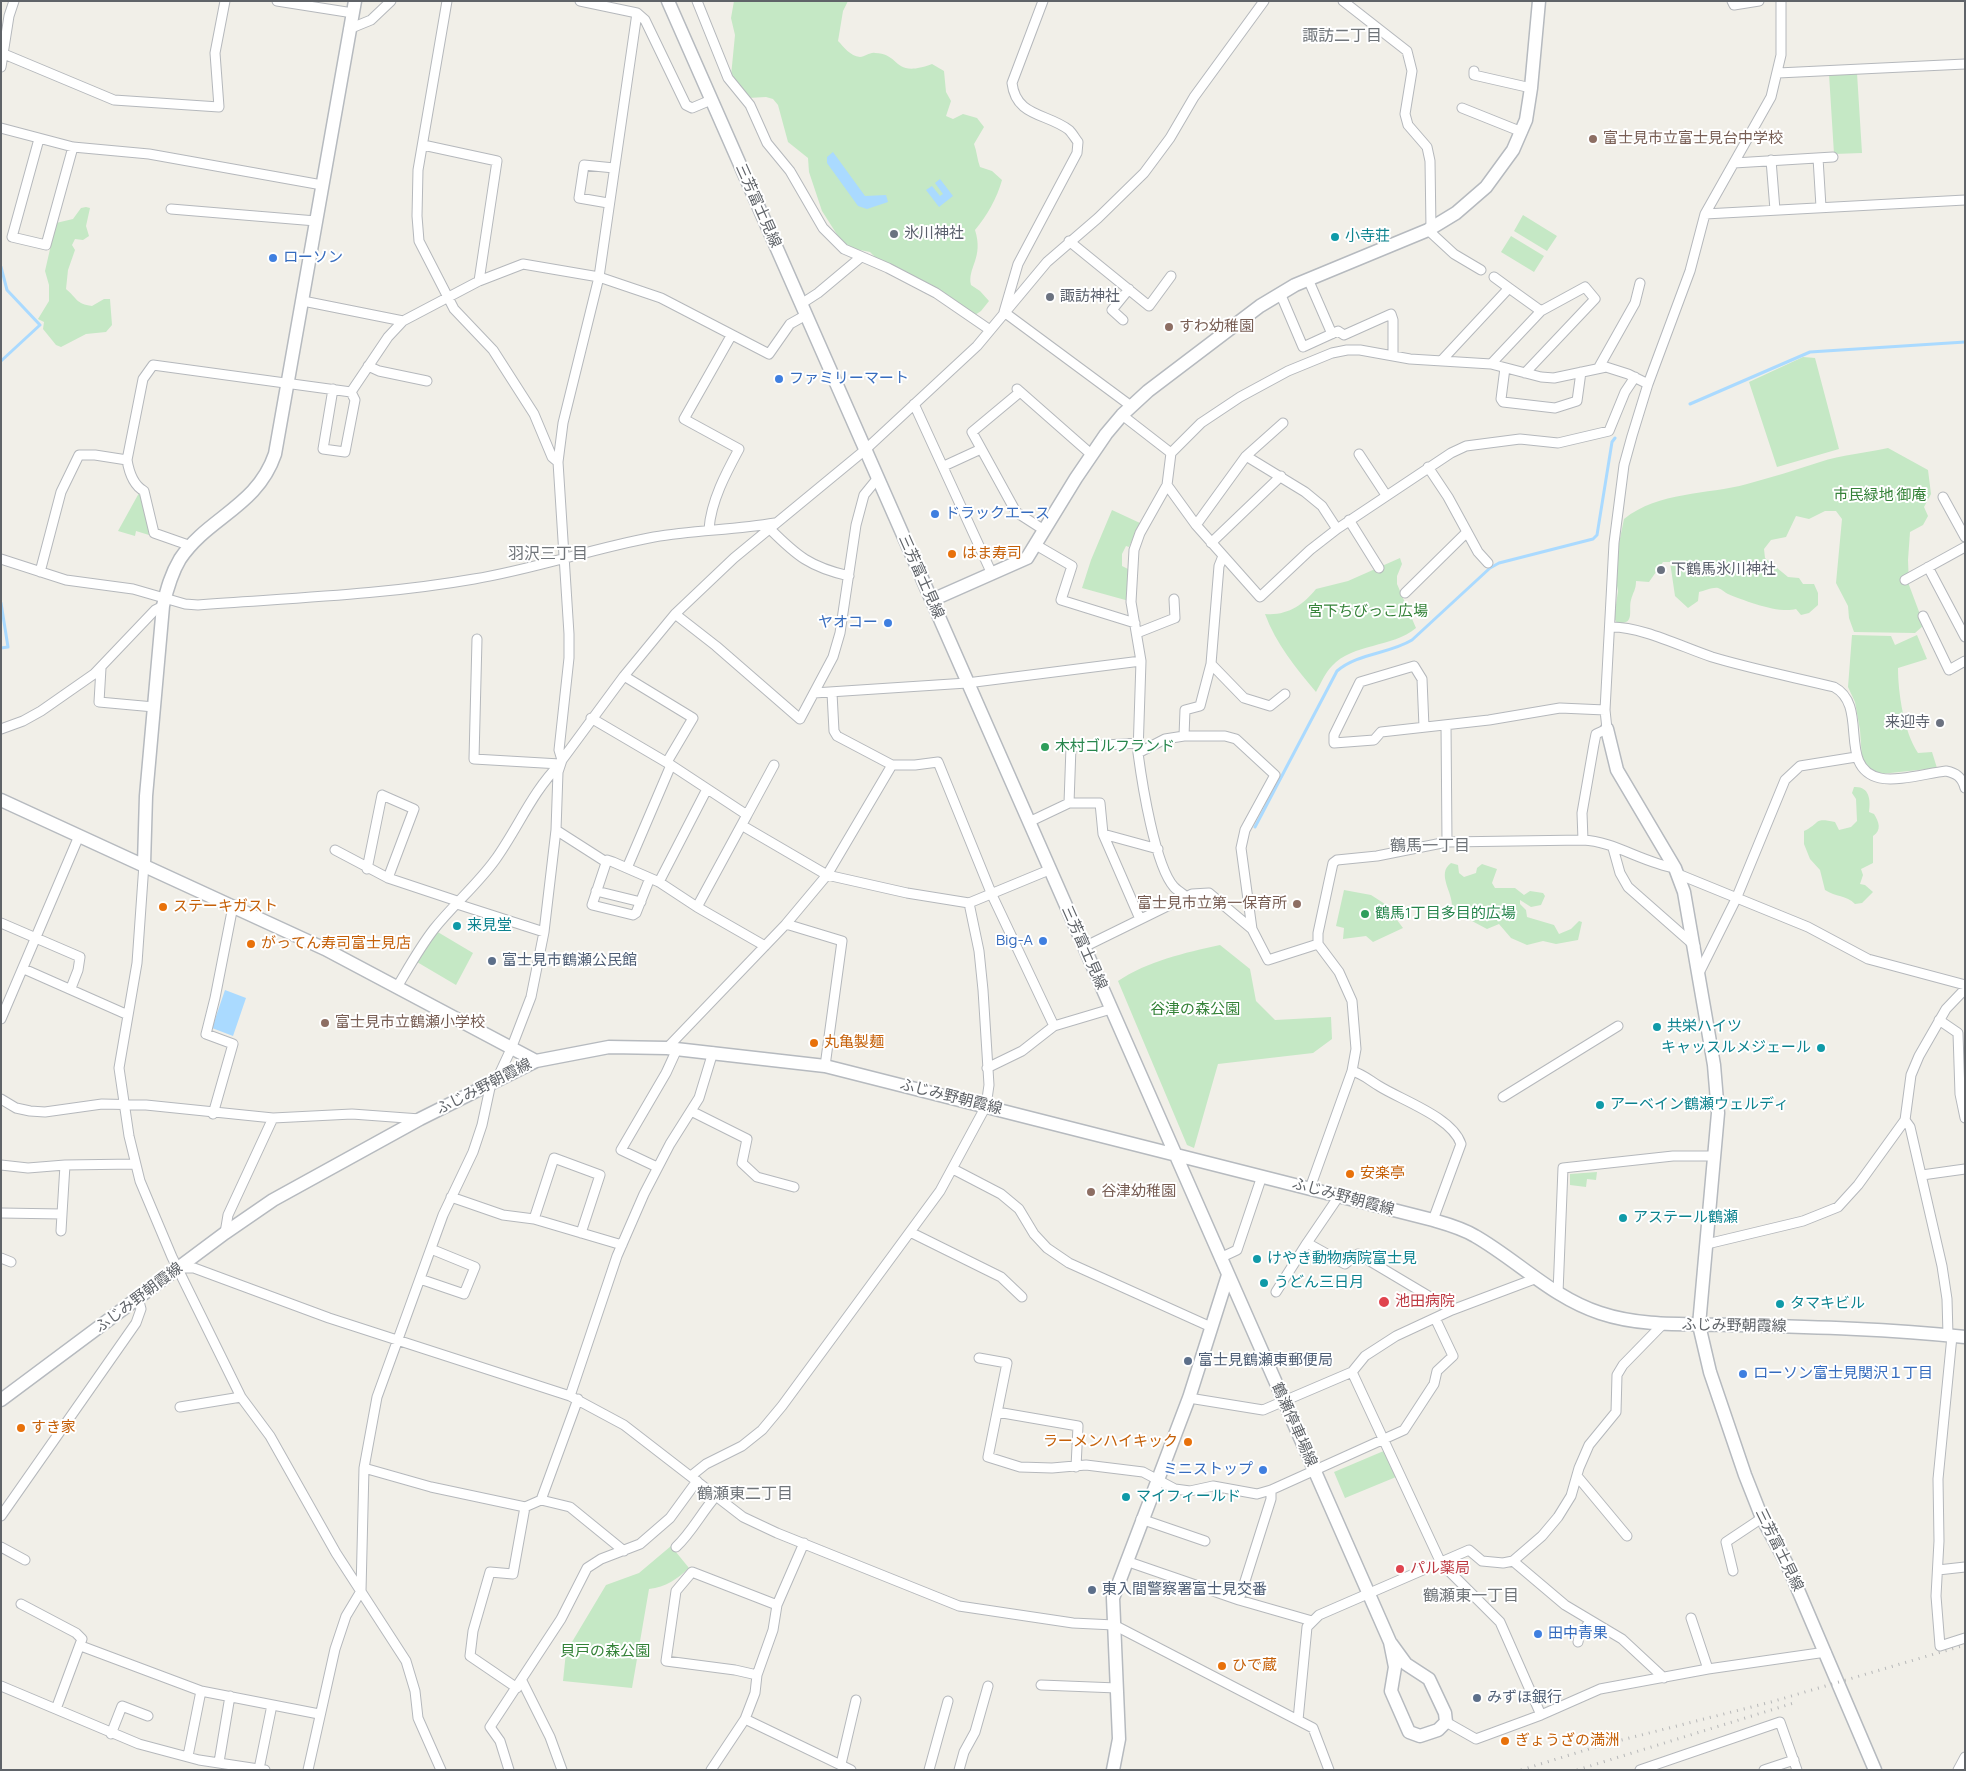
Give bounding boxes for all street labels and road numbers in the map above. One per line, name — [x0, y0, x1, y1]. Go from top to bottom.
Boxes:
street label: 三芳富士見線 — [731, 161, 785, 251]
street label: 三芳富士見線 — [894, 532, 948, 622]
street label: 三芳富士見線 — [1057, 903, 1111, 993]
street label: ふじみ野朝霞線 — [433, 1055, 535, 1119]
street label: ふじみ野朝霞線 — [898, 1076, 1004, 1118]
street label: ふじみ野朝霞線 — [1290, 1175, 1396, 1219]
street label: ふじみ野朝霞線 — [92, 1259, 186, 1337]
street label: ふじみ野朝霞線 — [1681, 1316, 1787, 1336]
street label: 鶴瀬停車場線 — [1267, 1380, 1321, 1470]
street label: 三芳富士見線 — [1751, 1506, 1807, 1594]

